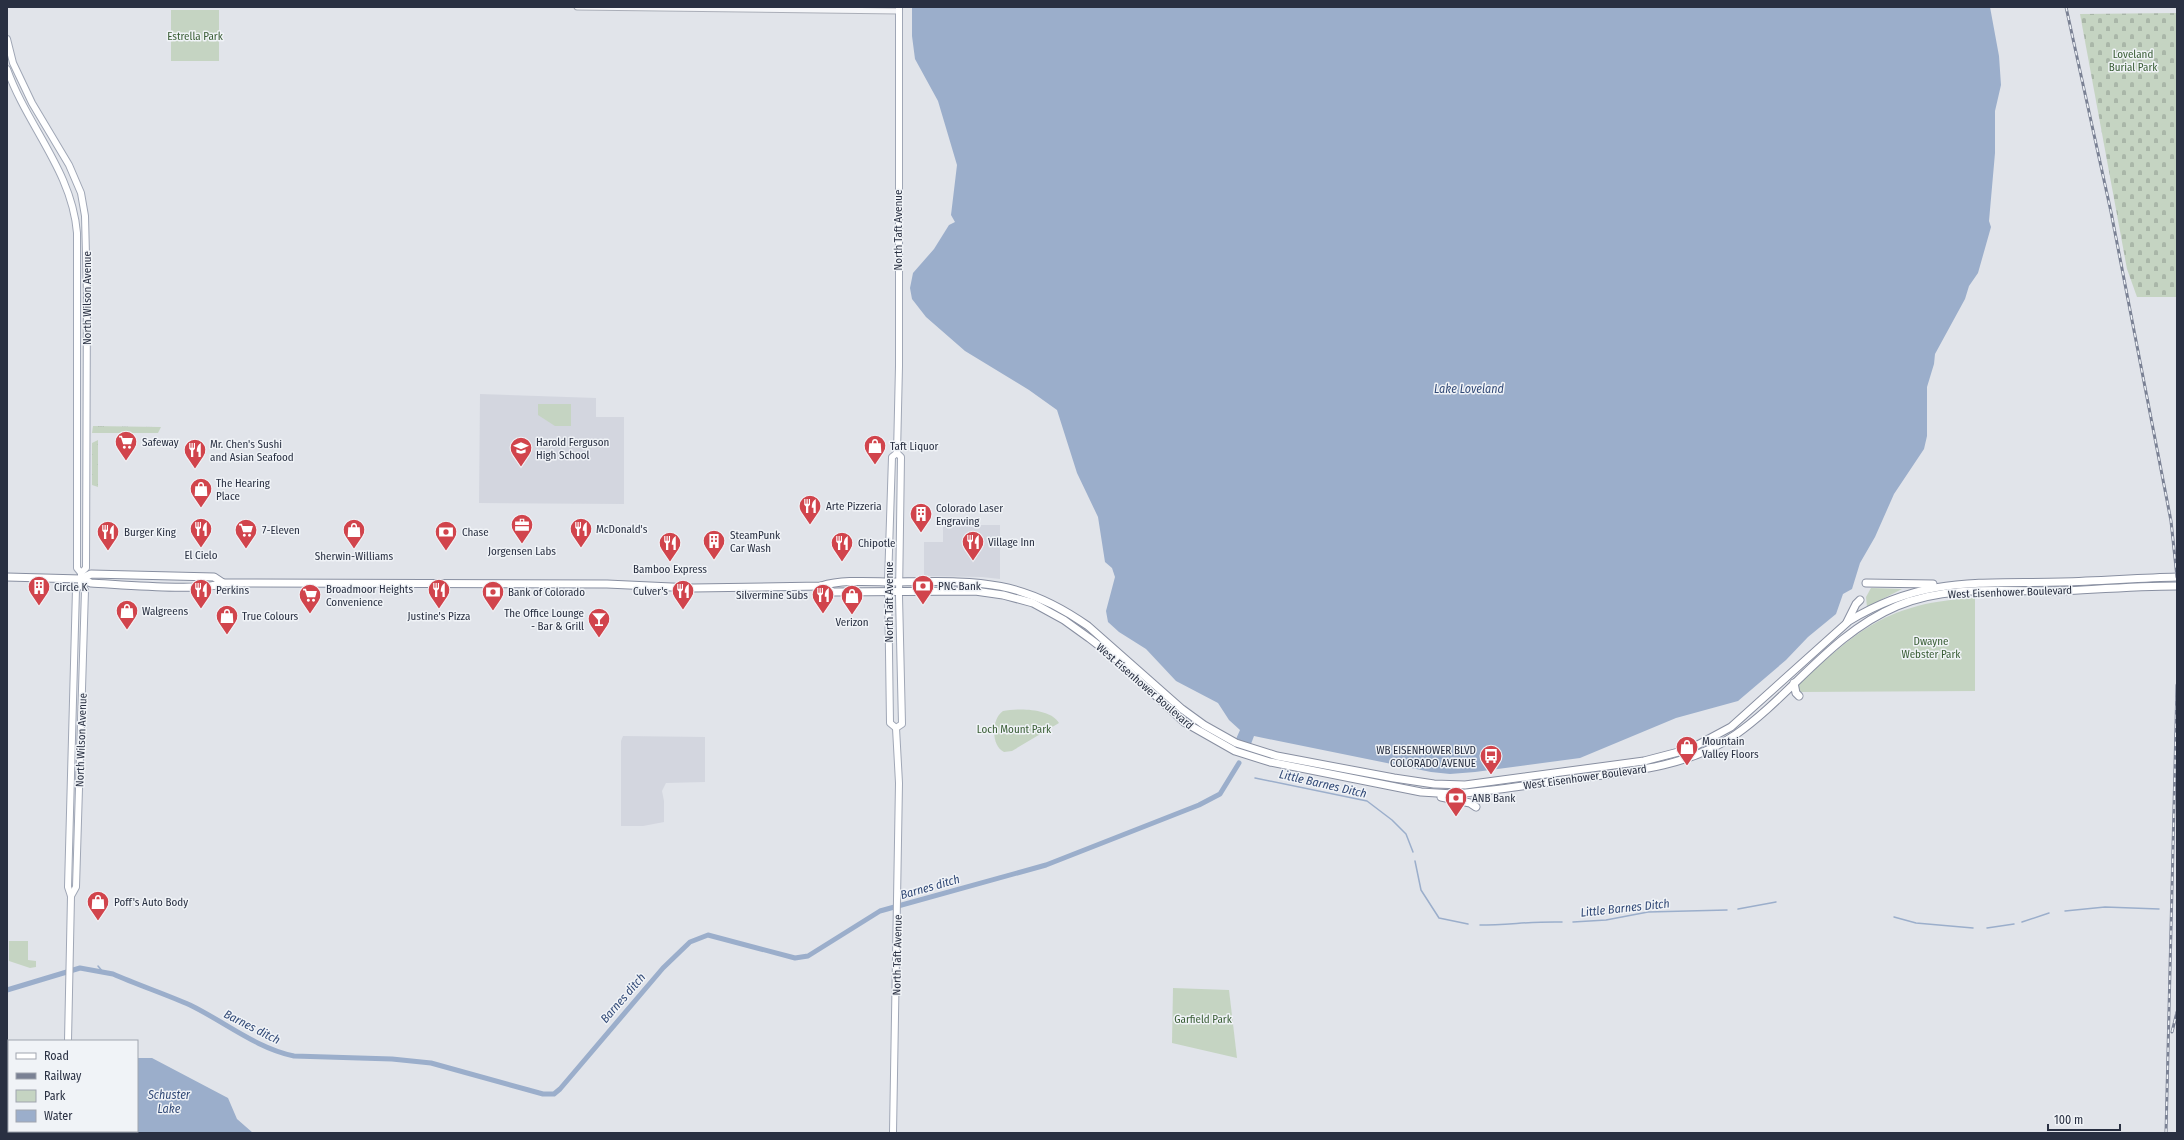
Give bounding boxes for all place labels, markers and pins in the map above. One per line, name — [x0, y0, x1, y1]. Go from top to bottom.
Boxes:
supermarket icon: Safeway — [113, 429, 139, 462]
shop icon: Taft Liquor — [862, 433, 888, 466]
school or university icon: Harold Ferguson High School — [508, 435, 534, 468]
place label: Safeway — [142, 436, 179, 449]
place label: Harold Ferguson High School — [536, 436, 609, 462]
restaurant icon: Mr. Chen's Sushi and Asian Seafood — [182, 437, 208, 470]
place label: Mr. Chen's Sushi and Asian Seafood — [210, 438, 294, 464]
place label: Taft Liquor — [890, 440, 939, 453]
shop icon: The Hearing Place — [188, 476, 214, 509]
place label: The Hearing Place — [216, 477, 271, 503]
restaurant icon: Arte Pizzeria — [797, 493, 823, 526]
place label: Arte Pizzeria — [826, 500, 882, 513]
building icon: Colorado Laser Engraving — [908, 501, 934, 534]
place label: Colorado Laser Engraving — [936, 502, 1003, 528]
office icon: Jorgensen Labs — [509, 512, 535, 545]
restaurant icon: El Cielo — [188, 516, 214, 549]
restaurant icon: McDonald's — [568, 516, 594, 549]
supermarket icon: 7-Eleven — [233, 517, 259, 550]
shop icon: Sherwin-Williams — [341, 517, 367, 550]
restaurant icon: Burger King — [95, 519, 121, 552]
bank icon: Chase — [433, 519, 459, 552]
place label: McDonald's — [596, 523, 648, 536]
place label: 7-Eleven — [262, 524, 300, 537]
place label: Burger King — [124, 526, 177, 539]
place label: Chase — [462, 526, 489, 539]
building icon: SteamPunk Car Wash — [701, 528, 727, 561]
place label: SteamPunk Car Wash — [730, 529, 781, 555]
restaurant icon: Village Inn — [960, 529, 986, 562]
restaurant icon: Bamboo Express — [657, 530, 683, 563]
restaurant icon: Chipotle — [829, 530, 855, 563]
place label: Village Inn — [988, 536, 1035, 549]
place label: Chipotle — [858, 537, 895, 550]
place label: Jorgensen Labs — [488, 545, 556, 558]
place label: El Cielo — [185, 549, 218, 562]
place label: Sherwin-Williams — [315, 550, 394, 563]
place label: Bamboo Express — [633, 563, 707, 576]
bank icon: PNC Bank — [910, 573, 936, 606]
building icon: Circle K — [26, 574, 52, 607]
restaurant icon: Perkins — [188, 577, 214, 610]
restaurant icon: Justine's Pizza — [426, 577, 452, 610]
restaurant icon: Culver's — [670, 578, 696, 611]
bank icon: Bank of Colorado — [480, 579, 506, 612]
place label: PNC Bank — [938, 580, 982, 593]
place label: Circle K — [54, 581, 87, 594]
supermarket icon: Broadmoor Heights Convenience — [297, 582, 323, 615]
restaurant icon: Silvermine Subs — [810, 582, 836, 615]
place label: Broadmoor Heights Convenience — [326, 583, 413, 609]
shop icon: Verizon — [839, 583, 865, 616]
place label: Perkins — [216, 584, 249, 597]
place label: Culver's — [633, 585, 668, 598]
place label: Bank of Colorado — [508, 586, 585, 599]
place label: Silvermine Subs — [736, 589, 808, 602]
shop icon: Walgreens — [114, 598, 140, 631]
shop icon: True Colours — [214, 603, 240, 636]
place label: Walgreens — [142, 605, 188, 618]
bar icon: The Office Lounge - Bar & Grill — [586, 606, 612, 639]
place label: The Office Lounge - Bar & Grill — [504, 607, 584, 633]
place label: True Colours — [242, 610, 299, 623]
place label: Justine's Pizza — [408, 610, 470, 623]
place label: Verizon — [835, 616, 869, 629]
shop icon: Mountain Valley Floors — [1674, 734, 1700, 767]
place label: Mountain Valley Floors — [1702, 735, 1759, 761]
bus stop icon: WB EISENHOWER BLVD COLORADO AVENUE — [1478, 743, 1504, 776]
place label: WB EISENHOWER BLVD COLORADO AVENUE — [1376, 744, 1476, 770]
bank icon: ANB Bank — [1443, 785, 1469, 818]
place label: ANB Bank — [1472, 792, 1516, 805]
shop icon: Poff's Auto Body — [85, 889, 111, 922]
place label: Poff's Auto Body — [114, 896, 188, 909]

